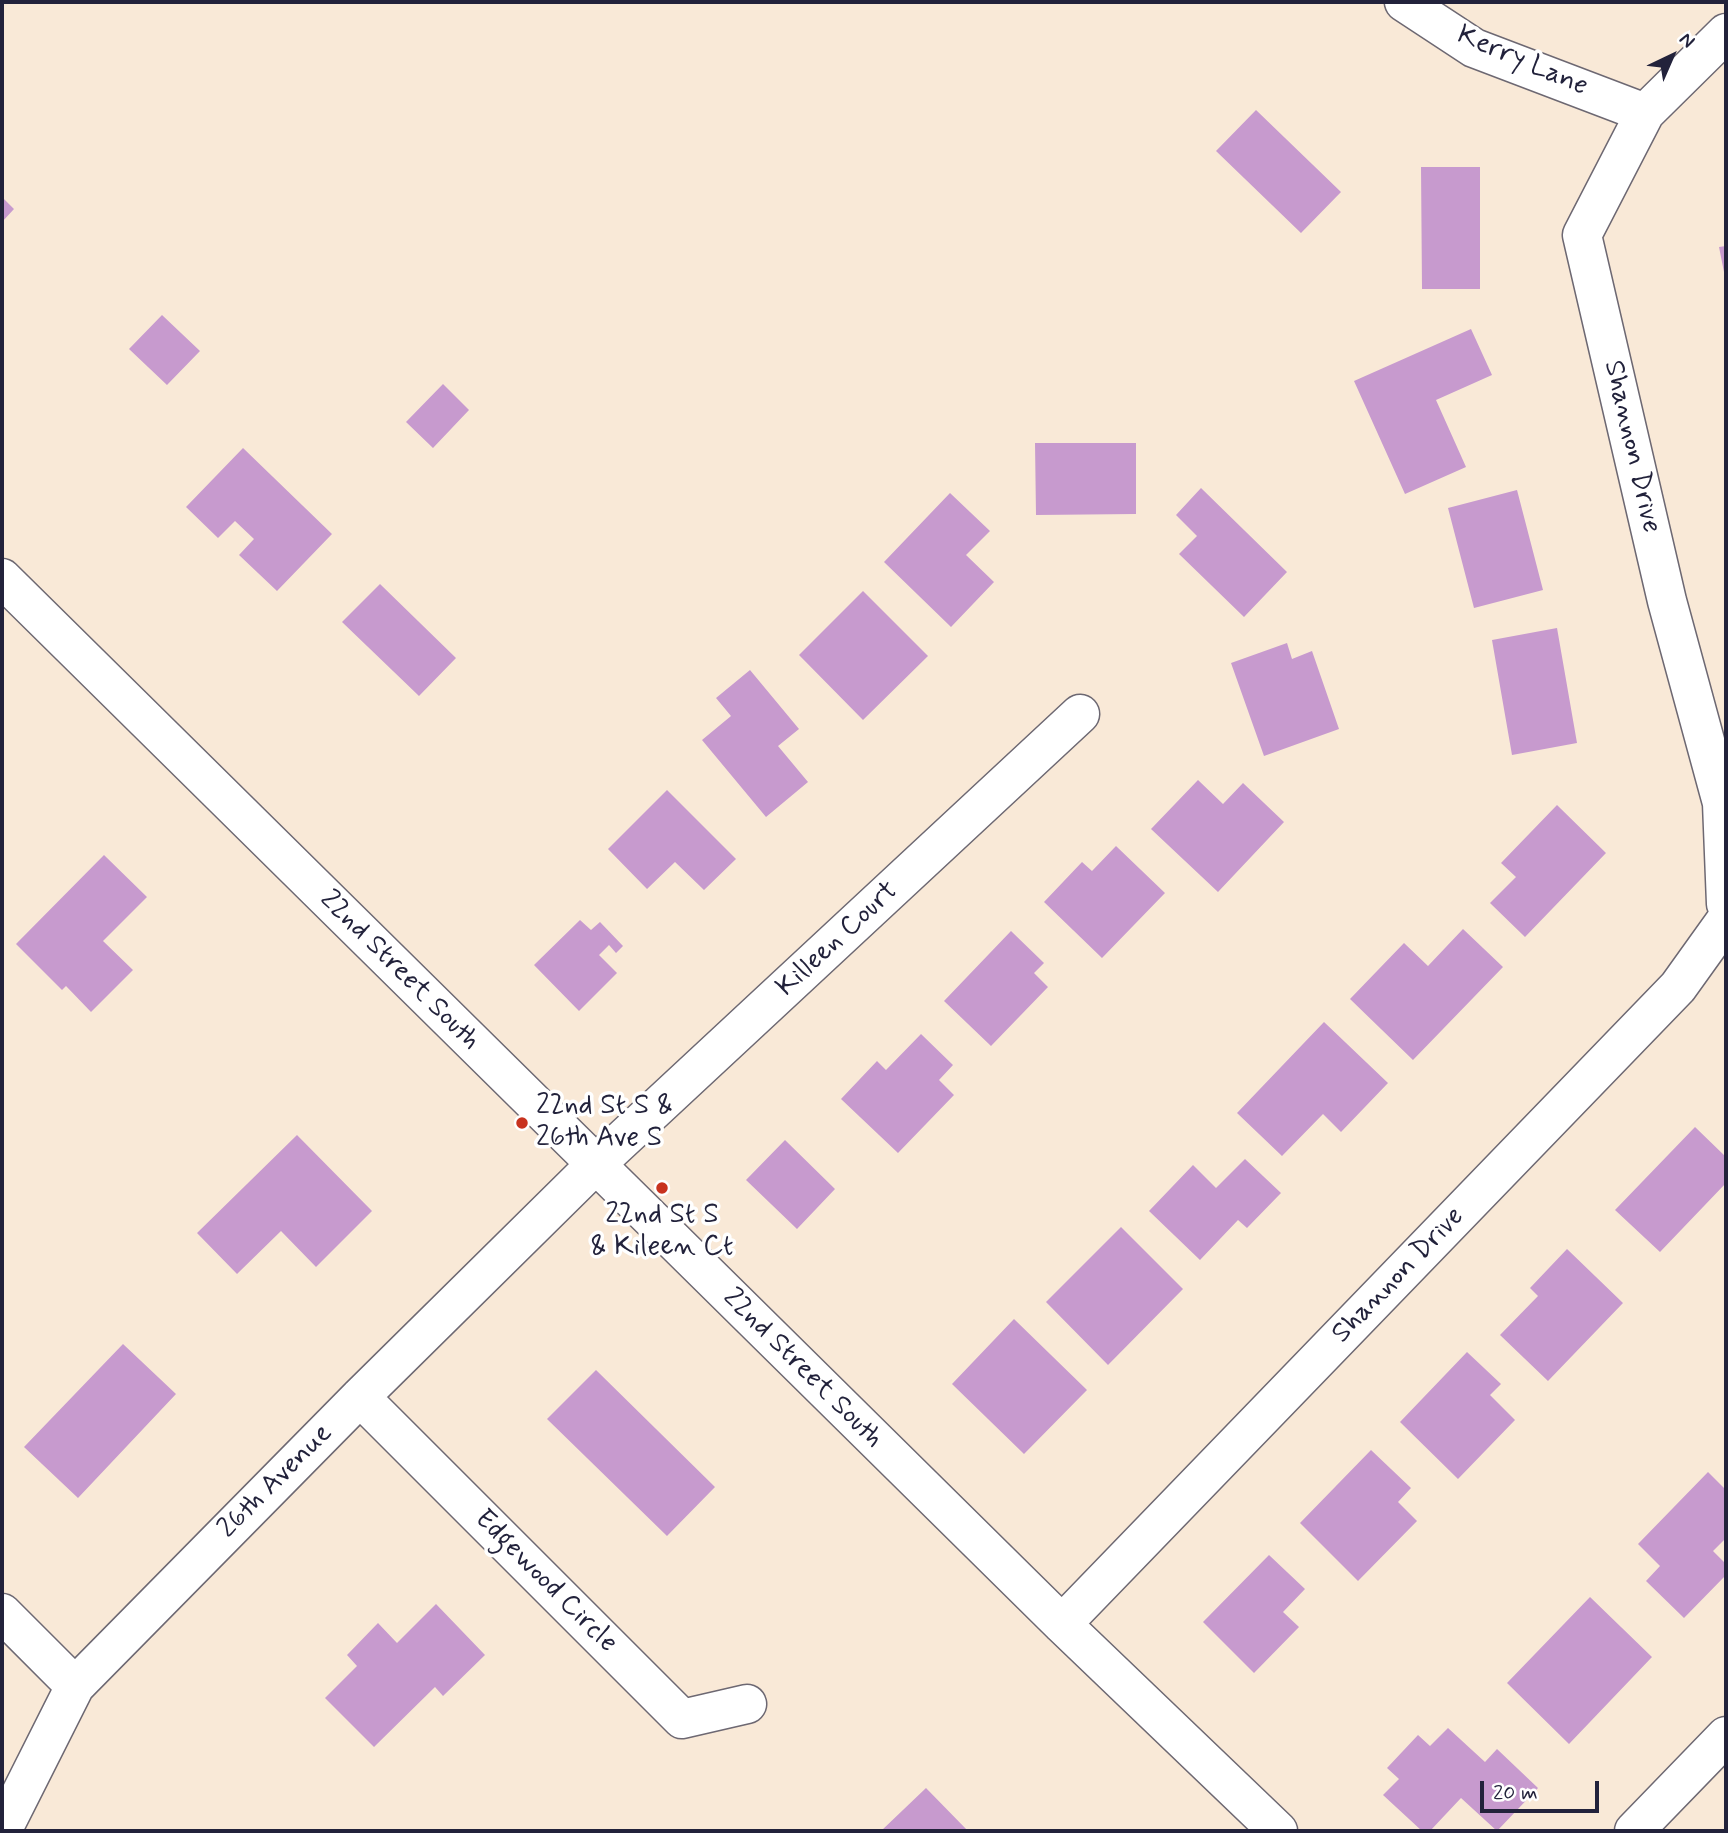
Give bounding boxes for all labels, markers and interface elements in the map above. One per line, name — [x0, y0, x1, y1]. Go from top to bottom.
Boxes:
street label: Kerry Lane — [1451, 19, 1593, 105]
north arrow — [1637, 21, 1707, 91]
text: N — [1674, 27, 1700, 54]
street label: Shannon Drive — [1595, 357, 1667, 537]
street label: Killeen Court — [770, 875, 906, 1005]
street label: 22nd Street South — [312, 884, 486, 1058]
place label: 22nd St S & 26th Ave S — [536, 1090, 673, 1156]
marker: 22nd St S & 26th Ave S — [514, 1115, 530, 1131]
marker: 22nd St S & Kileen Ct — [654, 1180, 670, 1196]
place label: 22nd St S & Kileen Ct — [590, 1199, 734, 1265]
street label: Shannon Drive — [1326, 1201, 1472, 1351]
street label: 22nd Street South — [715, 1282, 889, 1456]
street label: 26th Avenue — [212, 1418, 340, 1546]
street label: Edgewood Circle — [466, 1503, 624, 1661]
scale bar — [1483, 1766, 1602, 1810]
text: 20 m — [1493, 1779, 1538, 1807]

